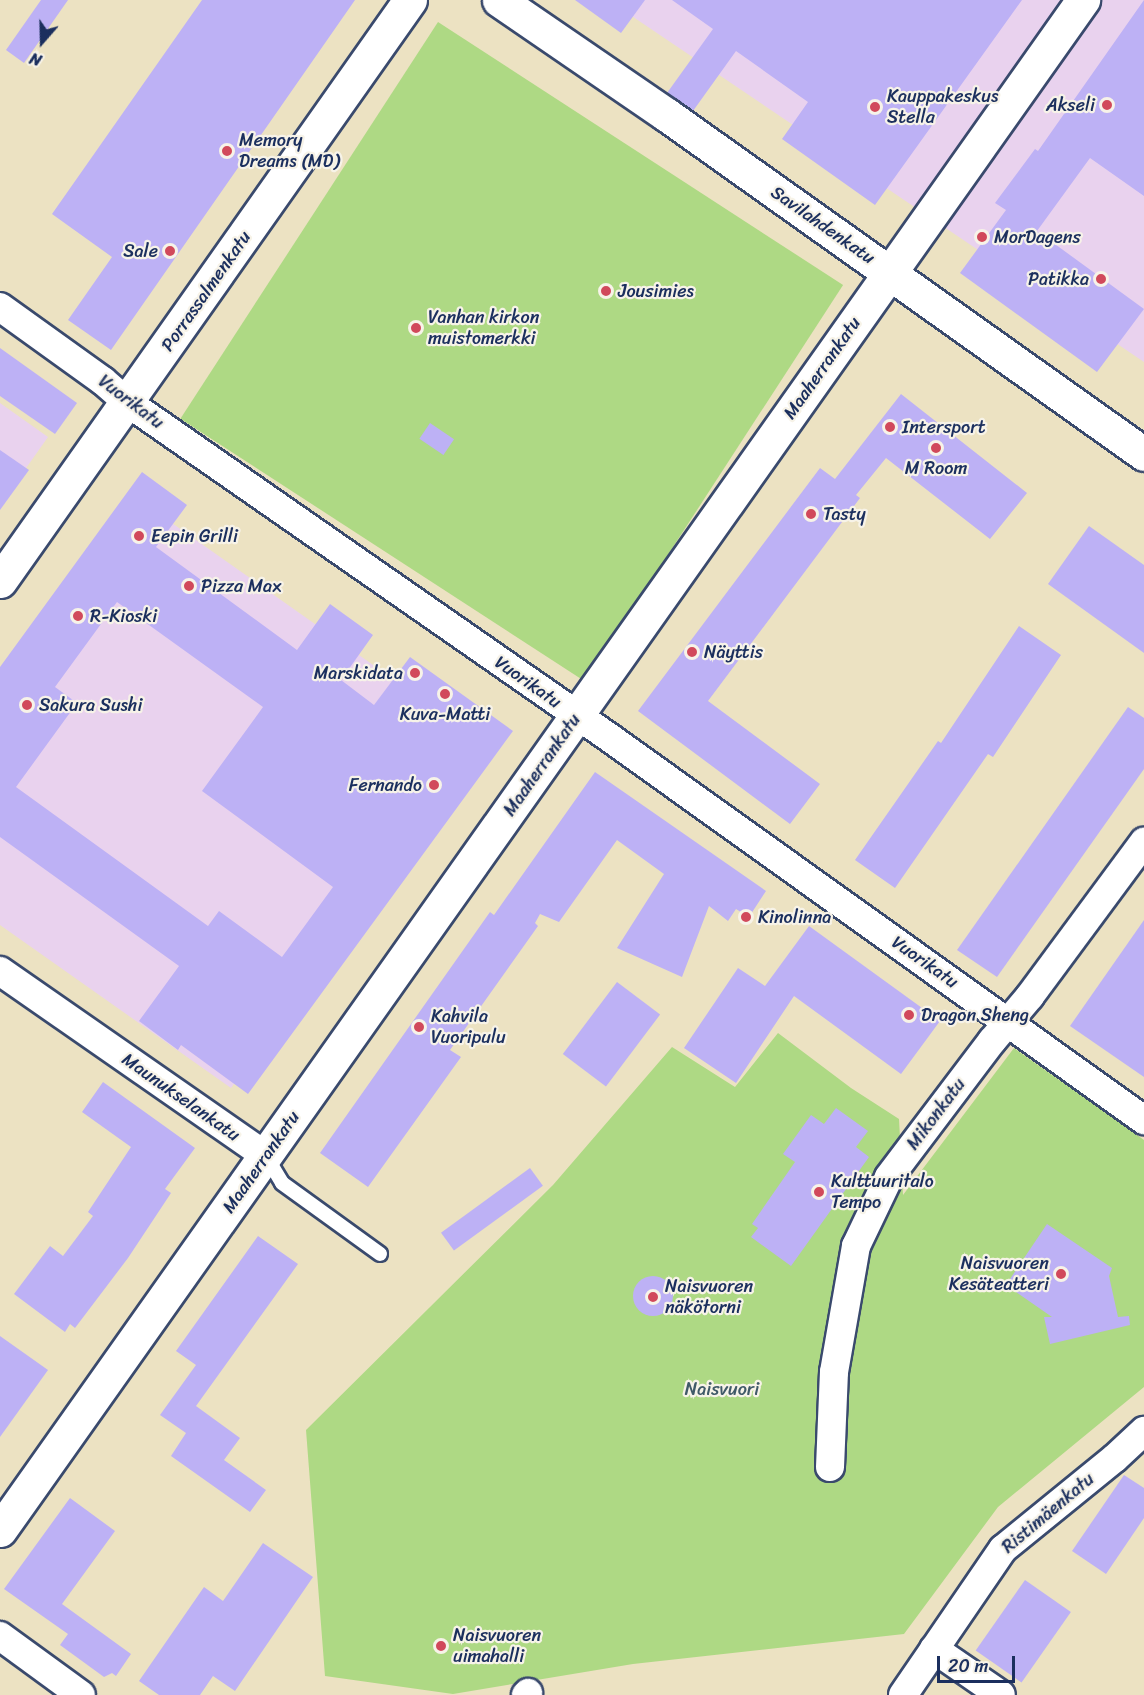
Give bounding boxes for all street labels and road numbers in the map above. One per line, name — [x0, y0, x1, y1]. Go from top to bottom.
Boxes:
street label: Savilahdenkatu — [767, 181, 879, 269]
street label: Porrassalmenkatu — [156, 227, 256, 355]
street label: Maaherrankatu — [779, 313, 865, 423]
street label: Vuorikatu — [94, 370, 168, 434]
street label: Vuorikatu — [491, 651, 565, 713]
street label: Maaherrankatu — [499, 710, 585, 820]
street label: Vuorikatu — [888, 931, 962, 993]
street label: Maunukselankatu — [118, 1048, 244, 1146]
street label: Mikonkatu — [902, 1074, 970, 1154]
street label: Maaherrankatu — [218, 1107, 304, 1217]
street label: Ristimäenkatu — [997, 1468, 1099, 1558]

